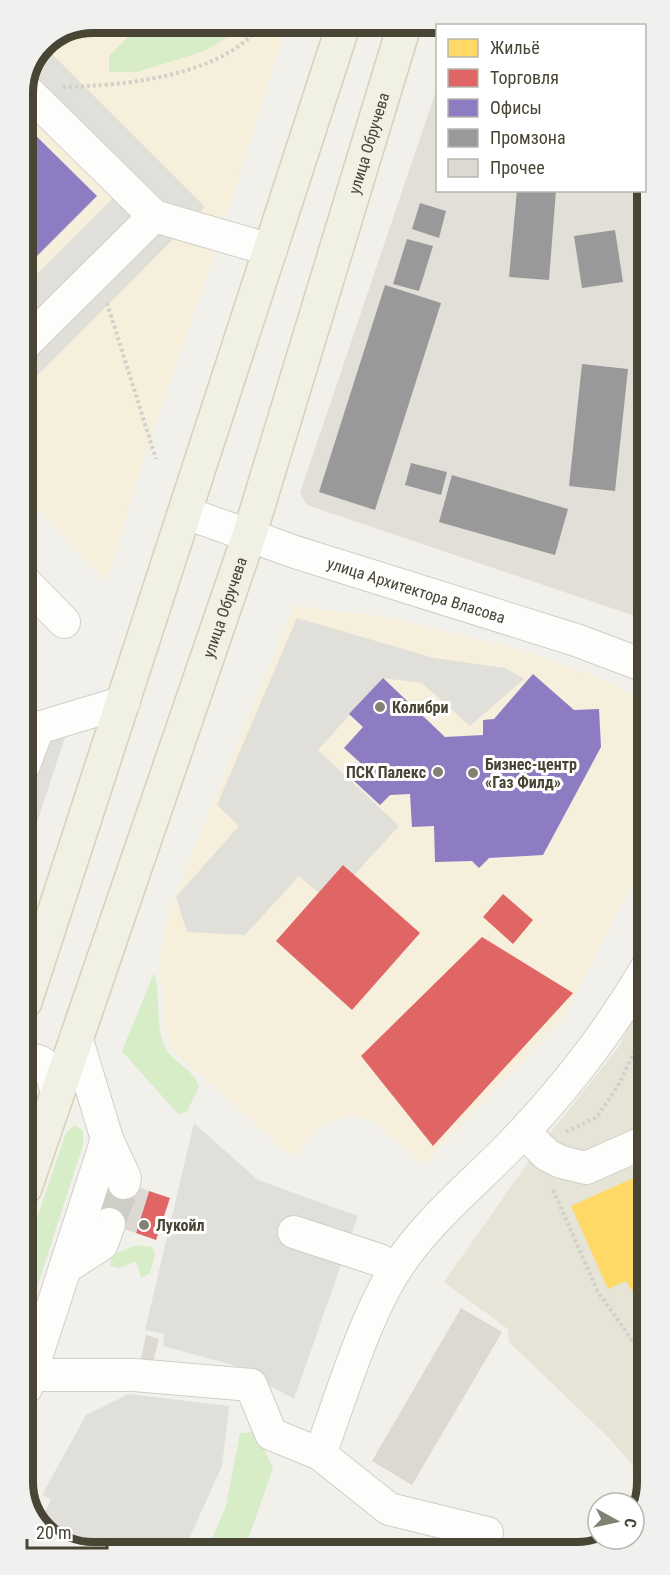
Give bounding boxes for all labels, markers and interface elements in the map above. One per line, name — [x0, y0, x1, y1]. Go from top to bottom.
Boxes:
legend — [436, 24, 646, 192]
text: Жильё — [490, 37, 540, 58]
text: Торговля — [490, 67, 559, 88]
street label: улица Обручева — [344, 90, 393, 196]
text: Офисы — [490, 97, 542, 118]
text: Промзона — [490, 127, 566, 148]
text: Прочее — [490, 157, 545, 178]
street label: улица Архитектора Власова — [325, 553, 508, 627]
street label: улица Обручева — [198, 555, 251, 660]
place label: Колибри — [392, 698, 448, 717]
marker: Колибри — [373, 700, 387, 714]
place label: Бизнес-центр «Газ Филд» — [485, 755, 577, 792]
place label: ПСК Палекс — [346, 763, 426, 782]
marker: ПСК Палекс — [431, 765, 445, 779]
marker: Бизнес-центр «Газ Филд» — [466, 766, 480, 780]
place label: Лукойл — [156, 1216, 205, 1235]
marker: Лукойл — [137, 1218, 151, 1232]
north arrow — [586, 1491, 646, 1551]
scale bar — [27, 1512, 106, 1550]
text: С — [620, 1517, 640, 1529]
text: 20 m — [36, 1522, 71, 1543]

